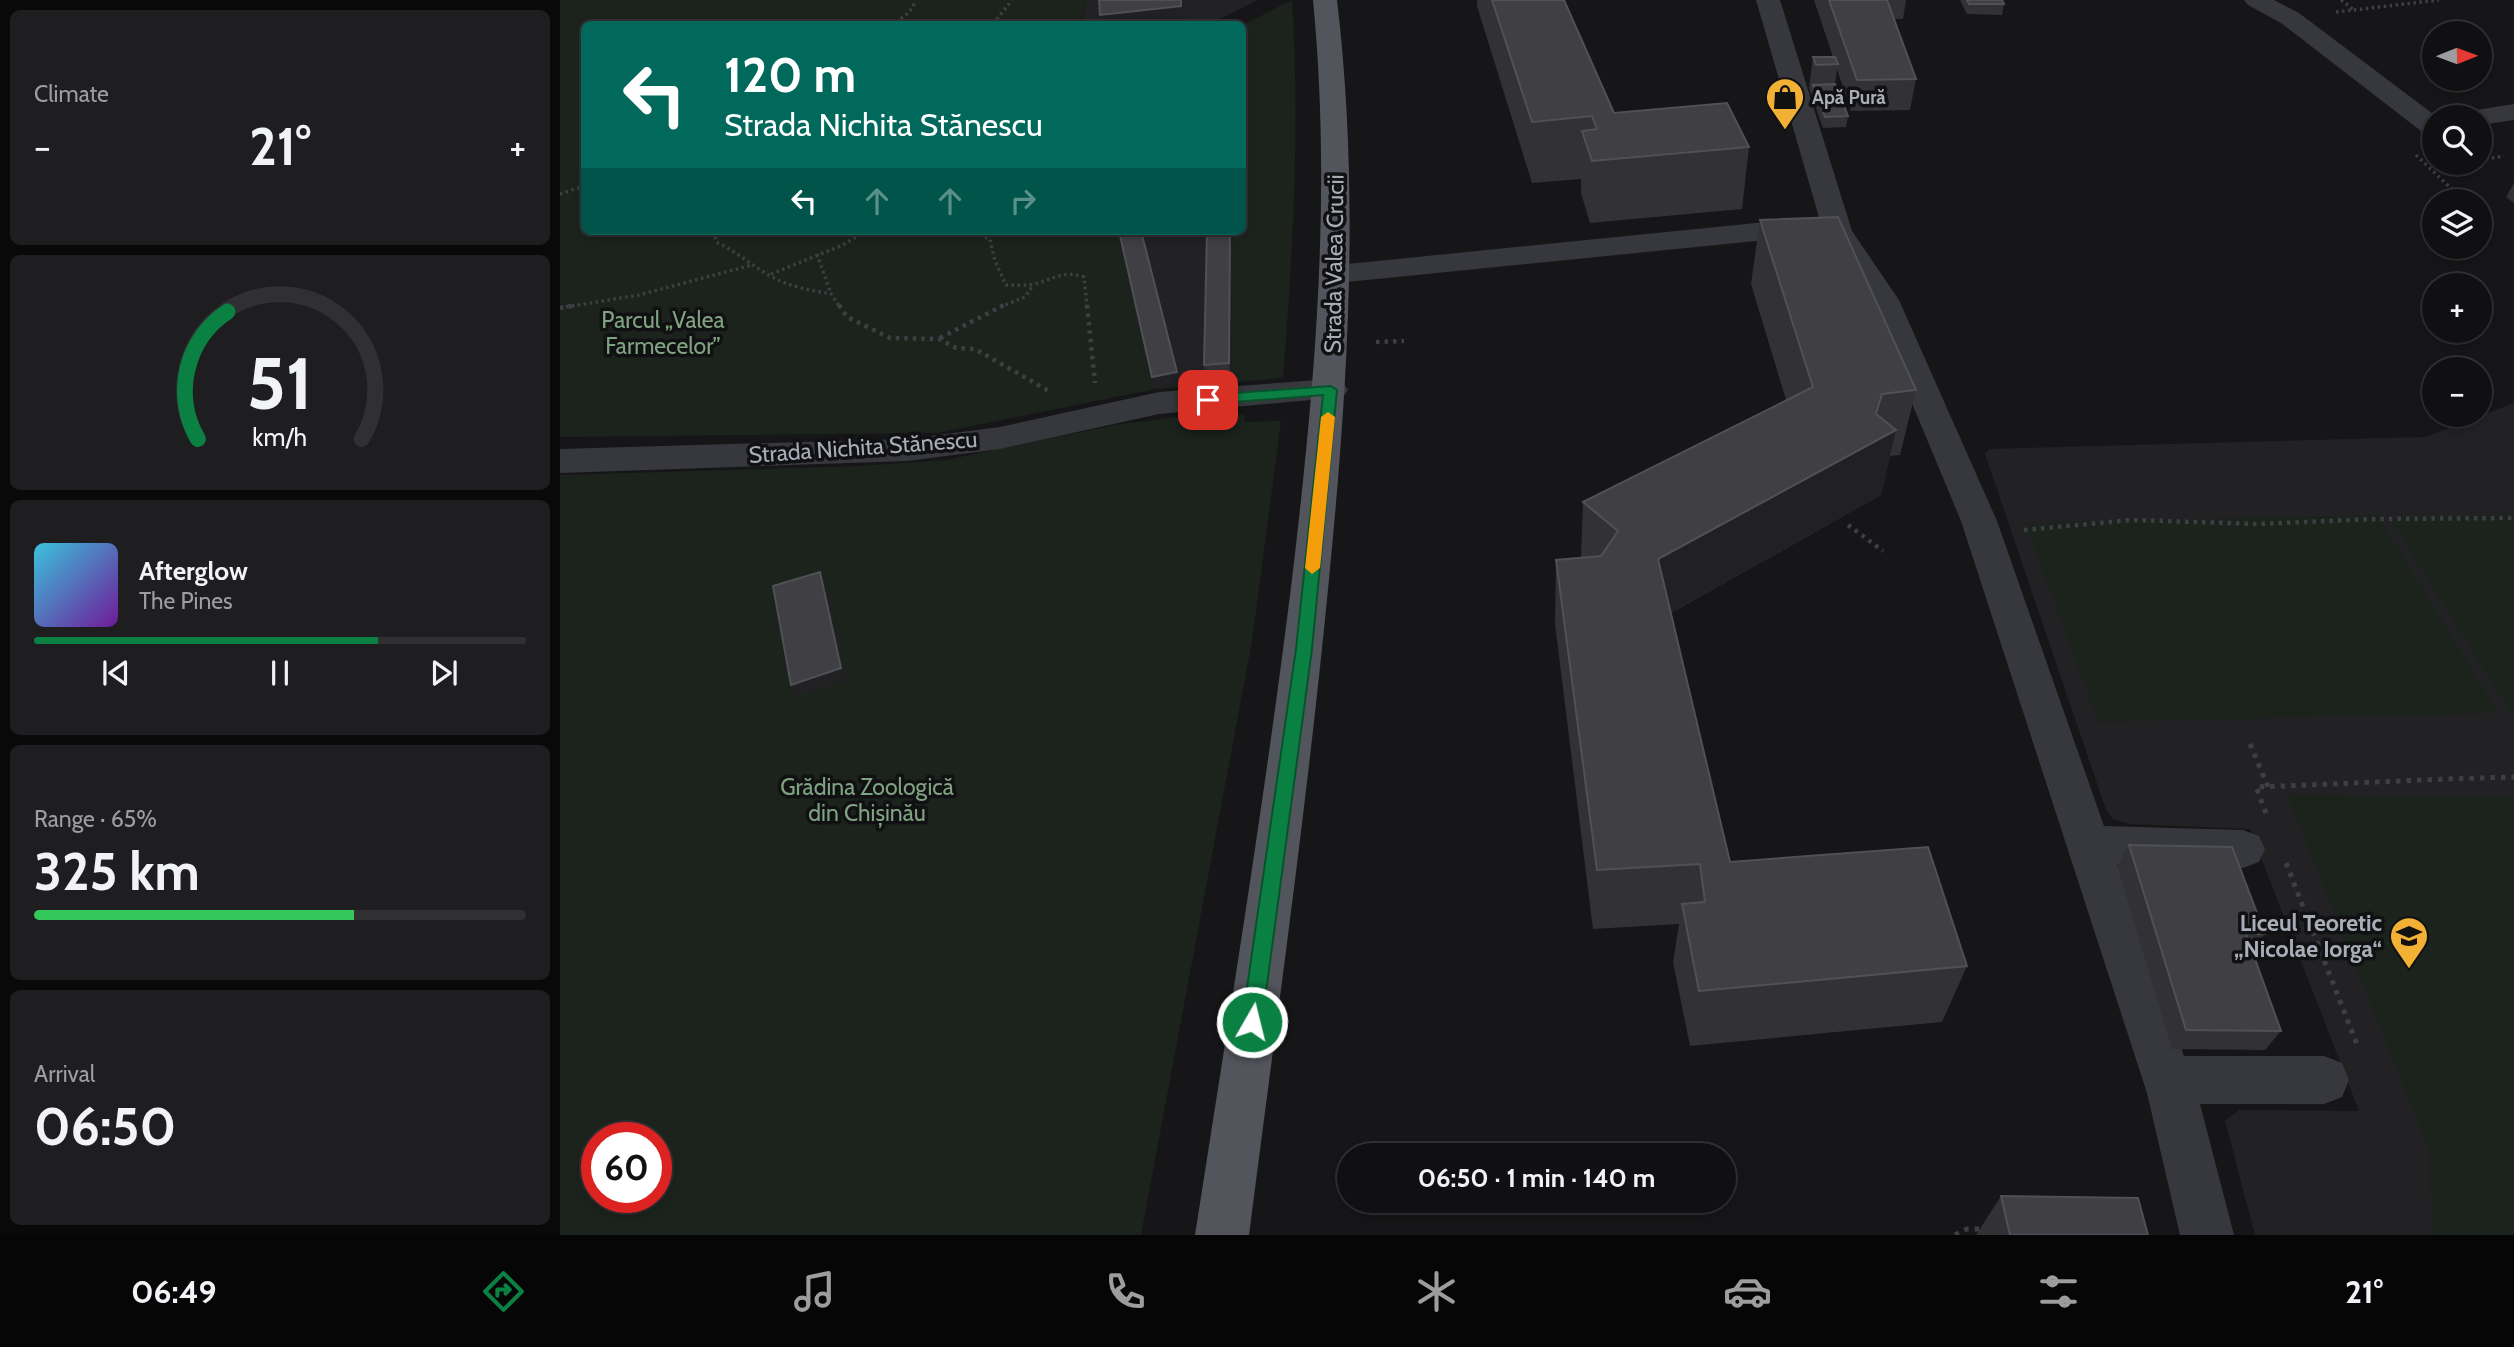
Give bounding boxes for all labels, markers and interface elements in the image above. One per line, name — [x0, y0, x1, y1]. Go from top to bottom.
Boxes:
north arrow — [2422, 21, 2492, 91]
map controls — [2422, 21, 2492, 427]
text: 120 m — [724, 45, 856, 104]
icon: left — [609, 49, 700, 140]
shop icon: Apă Pură — [1764, 76, 1806, 131]
text: Climate — [34, 80, 109, 108]
place label: Apă Pură — [1812, 86, 1886, 109]
text: Strada Nichita Stănescu — [724, 105, 1043, 144]
button: search — [2422, 105, 2492, 175]
text: 21° — [249, 115, 311, 178]
text: − — [34, 123, 51, 170]
text: + — [509, 123, 526, 170]
street label: Strada Valea Crucii — [1318, 174, 1350, 354]
icon: left — [785, 182, 823, 220]
icon: ahead — [858, 182, 896, 220]
icon: ahead — [931, 182, 969, 220]
icon: right — [1004, 182, 1042, 220]
button: layers — [2422, 189, 2492, 259]
button: + — [2422, 273, 2492, 343]
park label: Parcul „Valea Farmecelor” — [601, 306, 725, 360]
text: 51 — [247, 339, 313, 427]
button: − — [2422, 357, 2492, 427]
pin — [1178, 370, 1238, 430]
icon: arrive — [1189, 381, 1227, 419]
text: km/h — [253, 421, 307, 451]
street label: Strada Nichita Stănescu — [748, 425, 978, 469]
text: Afterglow — [139, 555, 248, 587]
text: The Pines — [139, 587, 233, 615]
icon: previous — [97, 654, 135, 692]
icon: pause — [261, 654, 299, 692]
icon: next — [425, 654, 463, 692]
park label: Grădina Zoologică din Chișinău — [780, 773, 954, 828]
text: Range · 65% — [34, 805, 157, 833]
text: 325 km — [34, 840, 200, 903]
place label: Liceul Teoretic „Nicolae Iorga“ — [2234, 909, 2382, 963]
school or university icon: Liceul Teoretic „Nicolae Iorga“ — [2388, 915, 2430, 970]
position arrow — [1215, 985, 1289, 1059]
text: Arrival — [34, 1060, 95, 1088]
text: 06:50 — [34, 1095, 176, 1158]
speed limit sign: 60 — [581, 1122, 672, 1213]
text: 06:50 · 1 min · 140 m — [1418, 1162, 1655, 1194]
icon: directions — [479, 1267, 528, 1316]
icon: music — [790, 1267, 839, 1316]
icon: phone — [1101, 1267, 1150, 1316]
icon: climate — [1412, 1267, 1461, 1316]
icon: car — [1723, 1267, 1772, 1316]
icon: filters — [2034, 1267, 2083, 1316]
text: 06:49 — [131, 1272, 217, 1311]
text: 21° — [2345, 1272, 2383, 1311]

